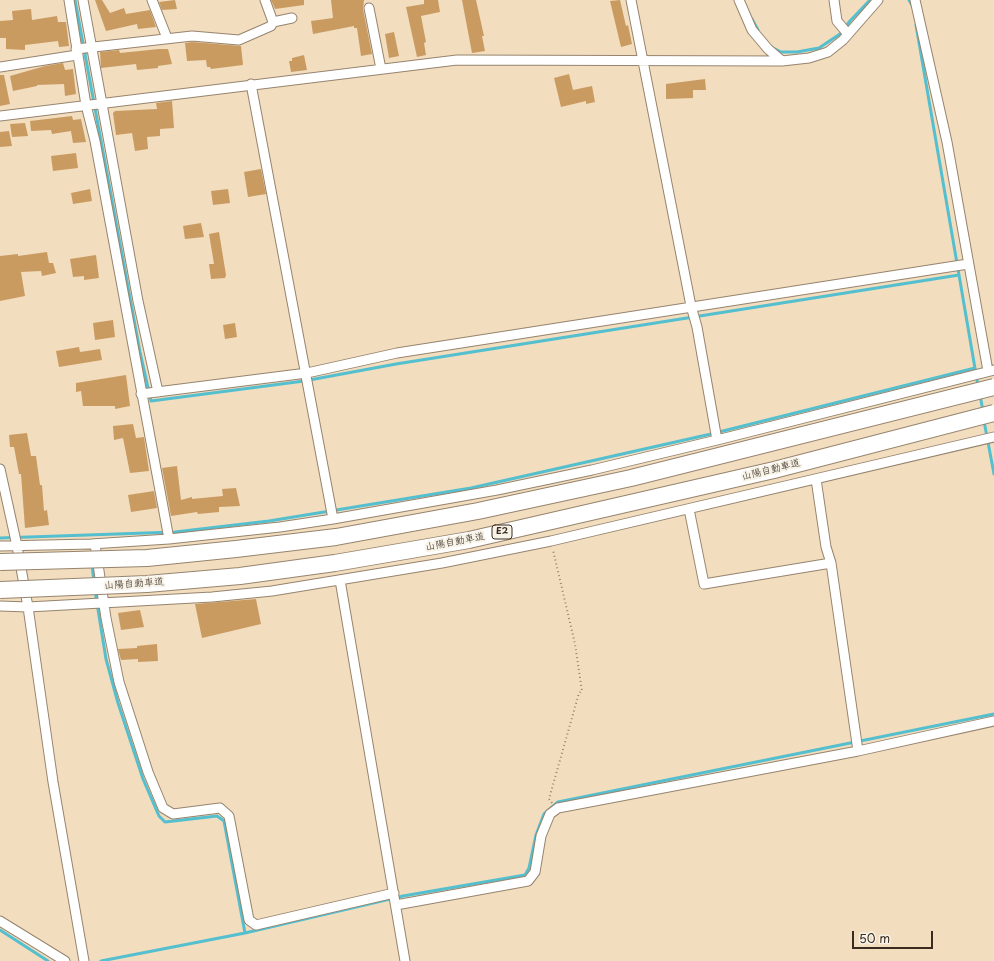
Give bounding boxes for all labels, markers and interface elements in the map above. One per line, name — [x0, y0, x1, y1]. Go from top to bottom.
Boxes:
street label: 山陽自動車道 — [740, 457, 802, 483]
road number: E2 — [492, 525, 512, 539]
street label: 山陽自動車道 — [424, 530, 486, 554]
street label: 山陽自動車道 — [104, 576, 164, 592]
scale bar — [854, 923, 935, 949]
text: 50 m — [859, 929, 890, 947]

